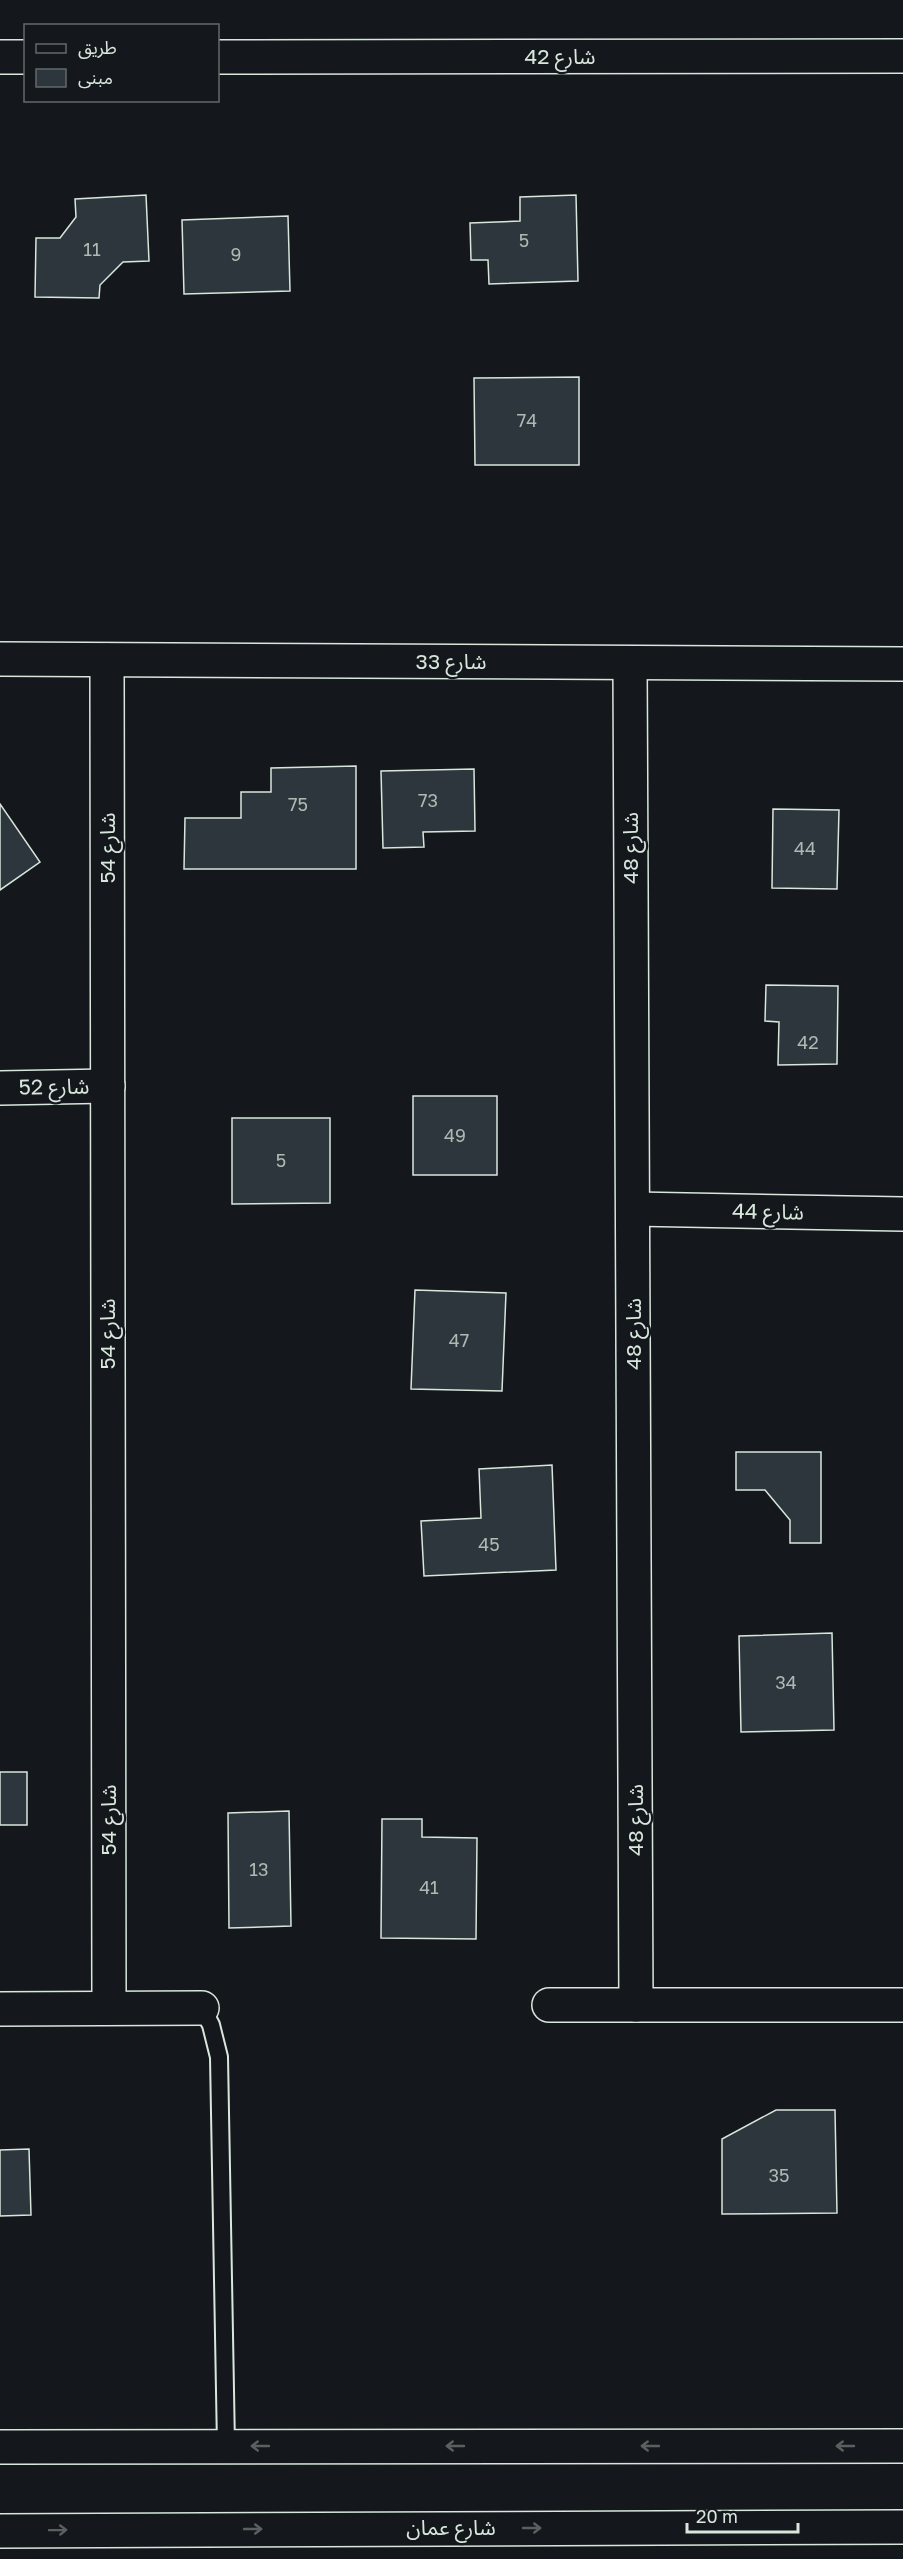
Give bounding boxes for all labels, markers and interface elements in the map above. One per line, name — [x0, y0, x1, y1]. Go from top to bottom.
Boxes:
legend — [24, 24, 219, 102]
text: طريق — [78, 36, 117, 59]
street label: شارع 42 — [524, 43, 596, 72]
text: مبنى — [78, 66, 113, 89]
house number: 5 — [519, 229, 529, 251]
house number: 11 — [83, 238, 101, 260]
house number: 9 — [231, 243, 241, 265]
house number: 74 — [517, 409, 537, 431]
street label: شارع 33 — [416, 648, 486, 677]
house number: 73 — [418, 789, 438, 811]
house number: 75 — [288, 793, 308, 815]
street label: شارع 54 — [94, 812, 123, 884]
street label: شارع 48 — [617, 812, 646, 884]
house number: 44 — [794, 837, 816, 859]
house number: 42 — [797, 1031, 819, 1053]
street label: شارع 52 — [18, 1072, 90, 1103]
house number: 49 — [444, 1124, 466, 1146]
house number: 5 — [276, 1149, 286, 1171]
street label: شارع 44 — [732, 1197, 804, 1228]
street label: شارع 54 — [94, 1298, 123, 1370]
street label: شارع 48 — [620, 1298, 649, 1370]
house number: 47 — [449, 1329, 469, 1351]
house number: 45 — [478, 1533, 500, 1555]
house number: 34 — [775, 1671, 797, 1693]
street label: شارع 54 — [95, 1784, 124, 1856]
street label: شارع 48 — [622, 1784, 651, 1856]
house number: 13 — [249, 1858, 269, 1880]
house number: 41 — [419, 1876, 439, 1898]
house number: 35 — [769, 2164, 789, 2186]
one-way arrow — [250, 2440, 270, 2452]
one-way arrow — [445, 2440, 465, 2452]
one-way arrow — [640, 2440, 660, 2452]
one-way arrow — [835, 2440, 855, 2452]
scale bar — [687, 2496, 798, 2534]
text: 20 m — [696, 2505, 738, 2527]
street label: شارع عمان — [406, 2514, 496, 2543]
one-way arrow — [522, 2522, 542, 2534]
one-way arrow — [243, 2523, 263, 2535]
one-way arrow — [48, 2524, 68, 2536]

